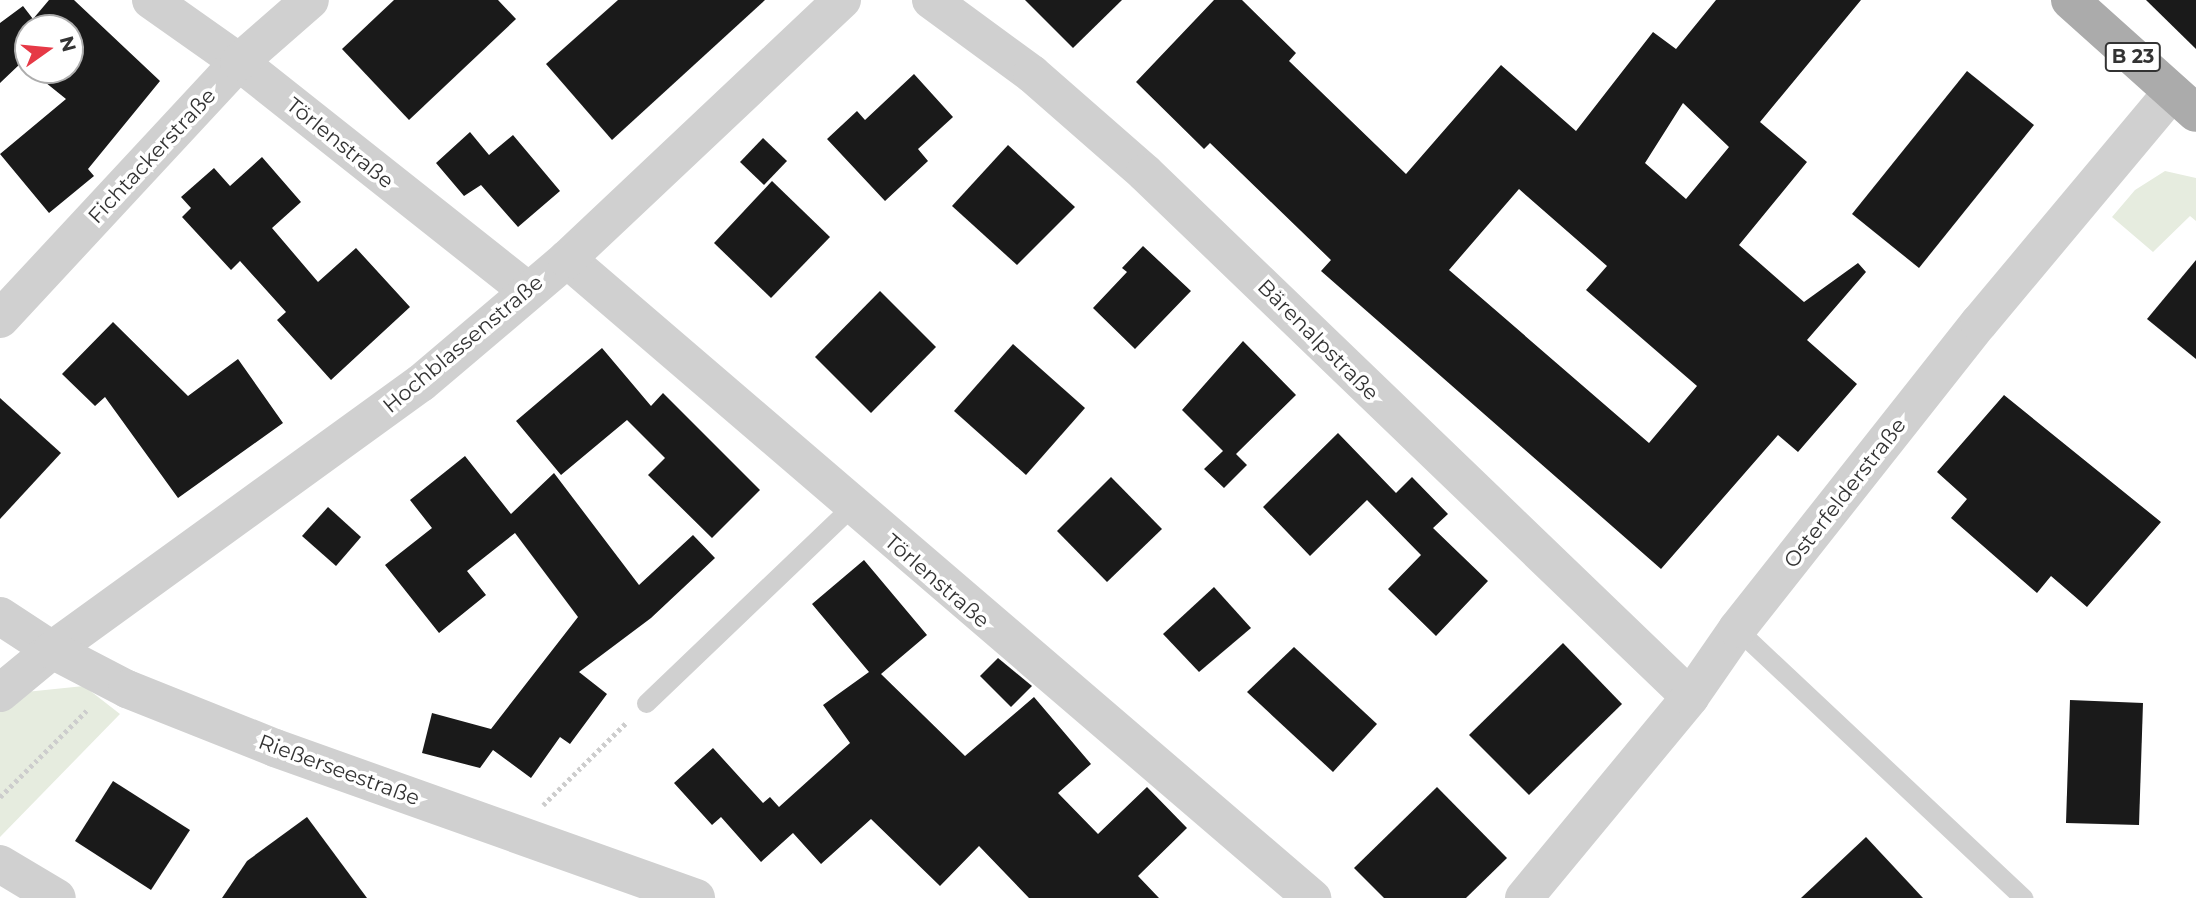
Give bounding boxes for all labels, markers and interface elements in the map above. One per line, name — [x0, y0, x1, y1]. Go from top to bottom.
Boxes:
north arrow — [14, 14, 84, 84]
text: N — [55, 34, 81, 54]
road number: B 23 — [2103, 41, 2163, 72]
street label: Fichtackerstraße — [83, 83, 221, 229]
street label: Törlenstraße — [281, 92, 399, 194]
street label: Hochblassenstraße — [378, 270, 548, 418]
street label: Bärenalpstraße — [1252, 274, 1384, 406]
street label: Osterfelderstraße — [1779, 413, 1911, 573]
street label: Törlenstraße — [880, 529, 994, 633]
street label: Rießerseestraße — [255, 729, 423, 811]

